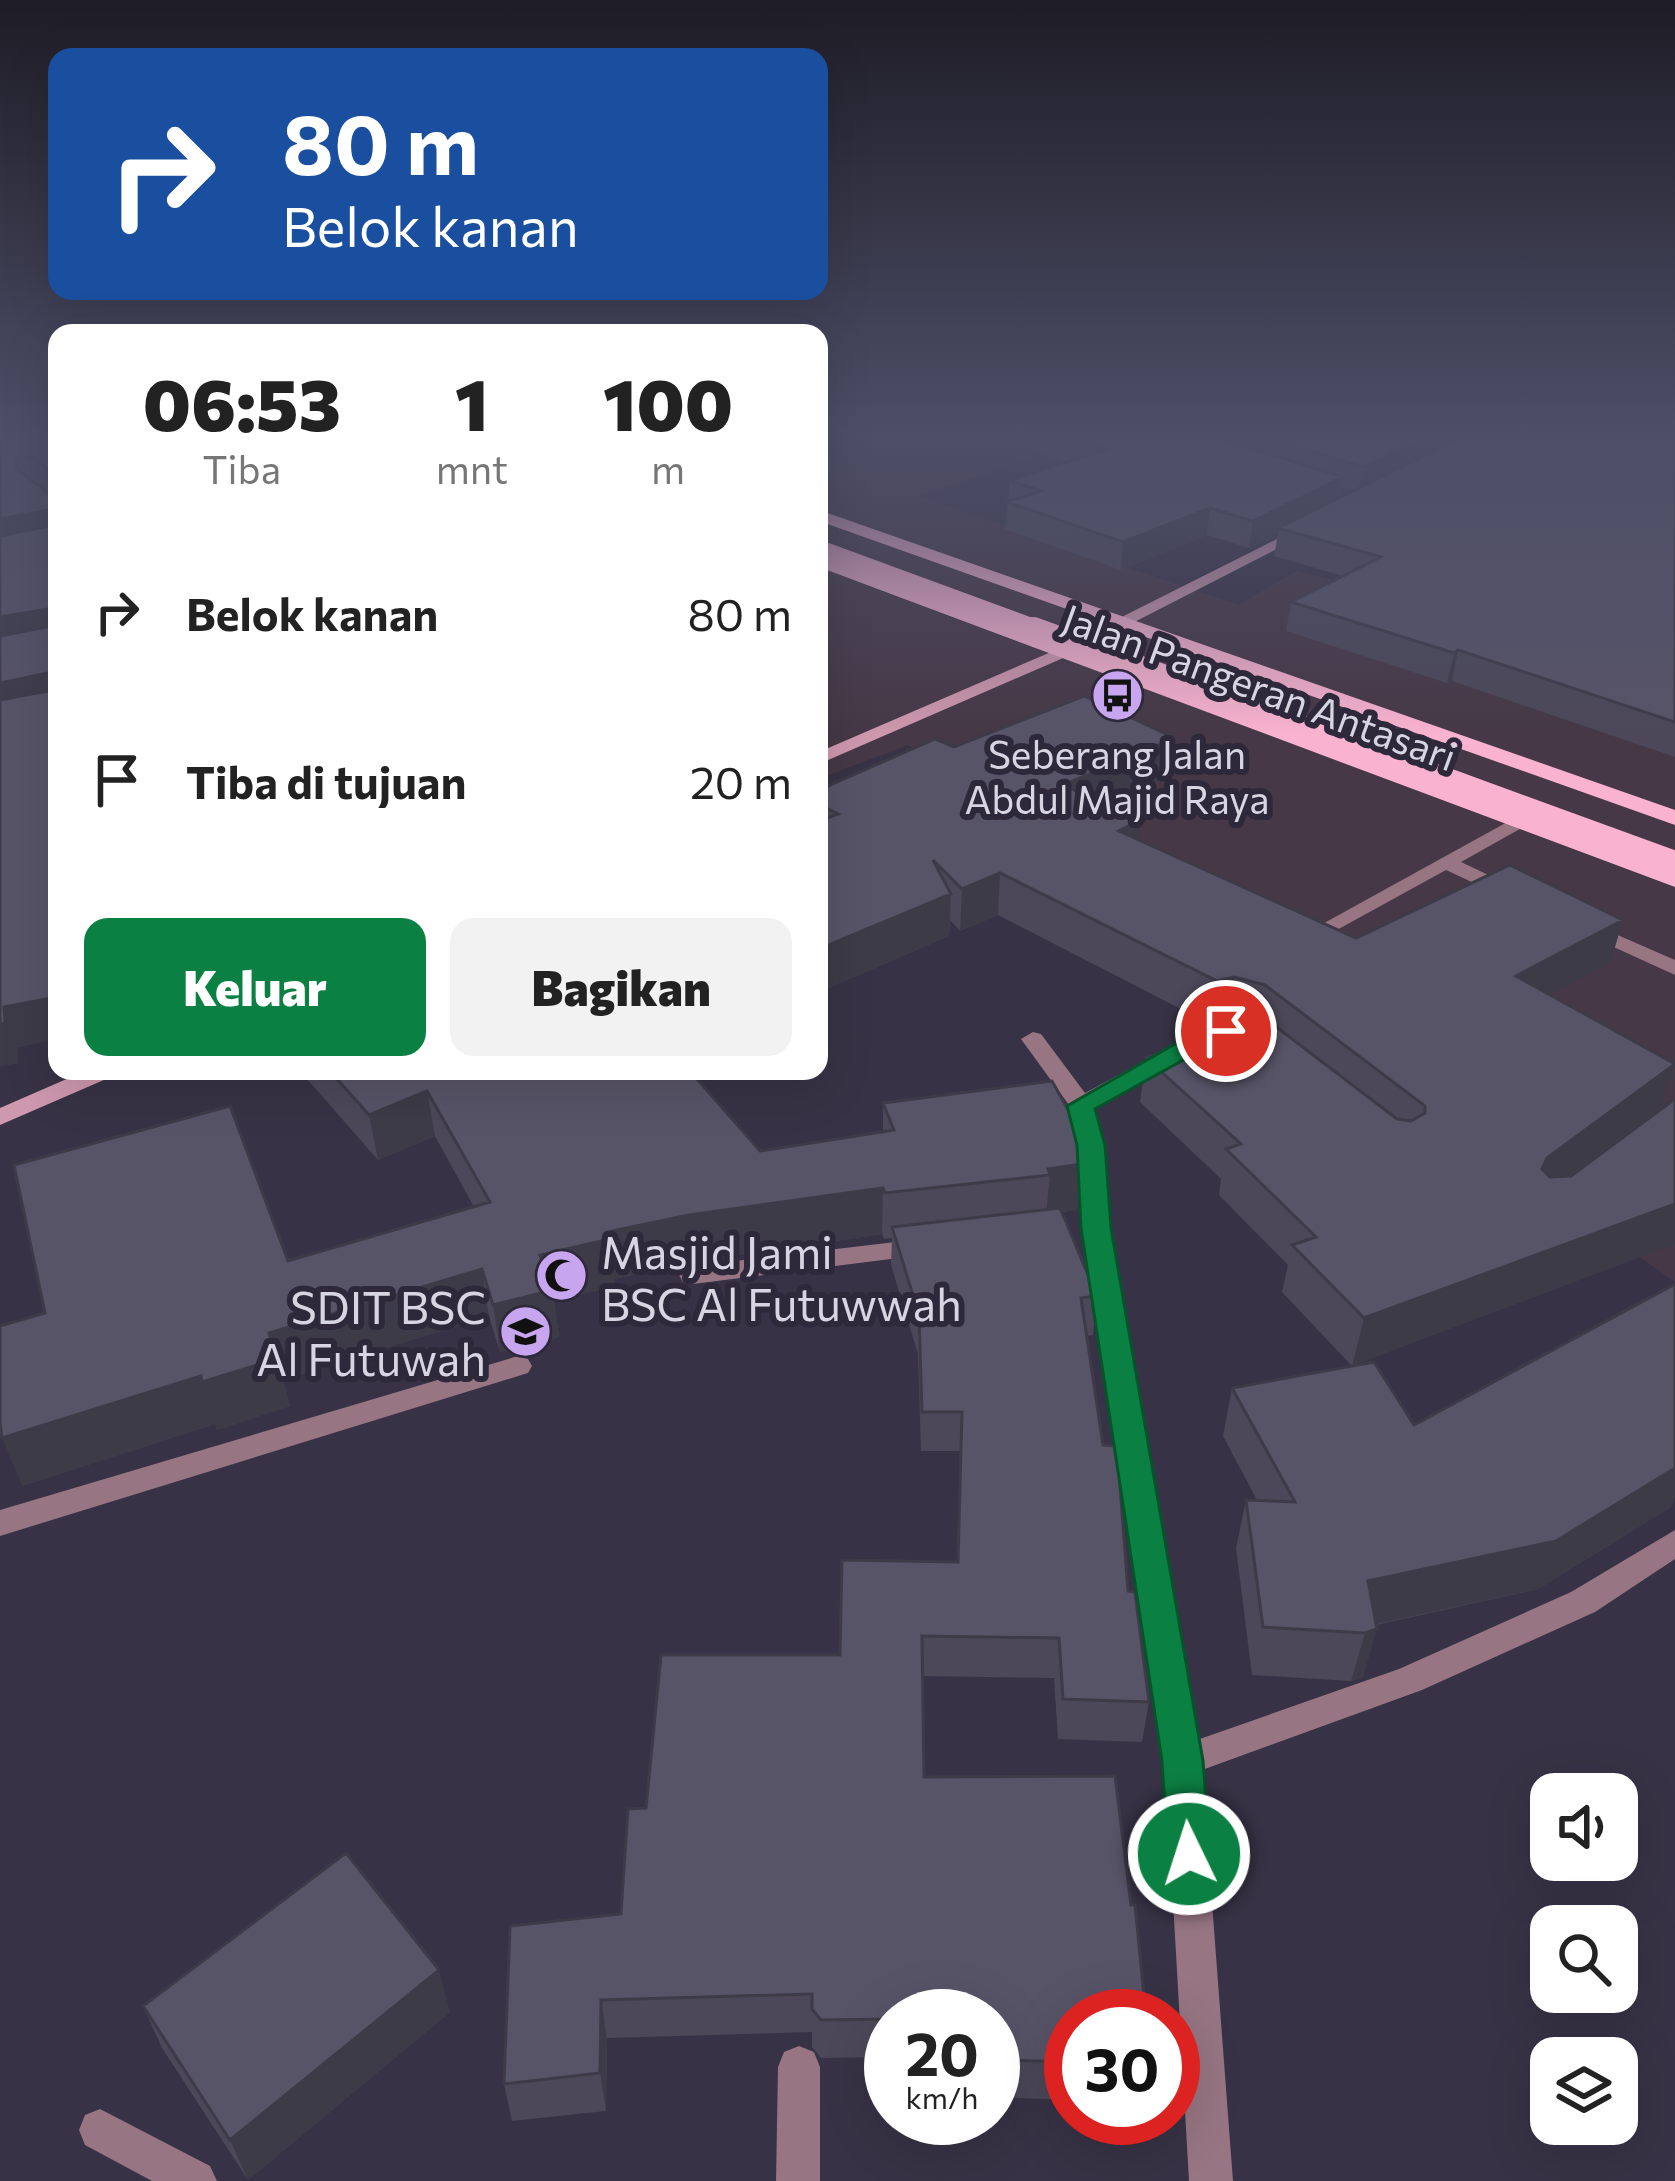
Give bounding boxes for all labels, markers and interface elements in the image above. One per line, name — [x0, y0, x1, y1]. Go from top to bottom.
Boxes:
text: 80 m — [282, 90, 479, 192]
icon: right — [84, 96, 240, 252]
text: Belok kanan — [282, 192, 579, 258]
text: 06:53 — [143, 358, 341, 446]
text: 1 — [455, 358, 489, 446]
text: 100 — [603, 358, 733, 446]
text: Tiba — [203, 444, 281, 492]
text: mnt — [436, 444, 508, 492]
text: m — [651, 444, 685, 492]
icon: right — [84, 579, 150, 645]
text: Belok kanan — [186, 585, 438, 640]
text: 80 m — [687, 585, 792, 640]
street label: Jalan Pangeran Antasari — [1057, 592, 1463, 780]
bus stop icon: Seberang Jalan Abdul Majid Raya — [1089, 668, 1145, 724]
place label: Seberang Jalan Abdul Majid Raya — [964, 729, 1270, 822]
icon: arrive — [84, 747, 150, 813]
text: Tiba di tujuan — [186, 753, 467, 808]
text: 20 m — [690, 753, 792, 808]
button: Keluar — [84, 918, 426, 1056]
button: Bagikan — [450, 918, 792, 1056]
pin — [1175, 980, 1277, 1082]
icon: arrive — [1193, 998, 1259, 1064]
place label: Masjid Jami BSC Al Futuwwah — [601, 1223, 962, 1330]
mosque icon: Masjid Jami BSC Al Futuwwah — [534, 1248, 590, 1304]
place label: SDIT BSC Al Futuwah — [256, 1278, 486, 1385]
school or university icon: SDIT BSC Al Futuwah — [497, 1303, 553, 1359]
map controls — [1530, 1773, 1638, 2145]
button: sound — [1530, 1773, 1638, 1881]
position arrow — [1126, 1791, 1252, 1917]
button: search — [1530, 1905, 1638, 2013]
speed limit sign: 30 — [1044, 1989, 1200, 2145]
text: 20 — [905, 2015, 979, 2088]
button: layers — [1530, 2037, 1638, 2145]
text: km/h — [906, 2078, 978, 2115]

